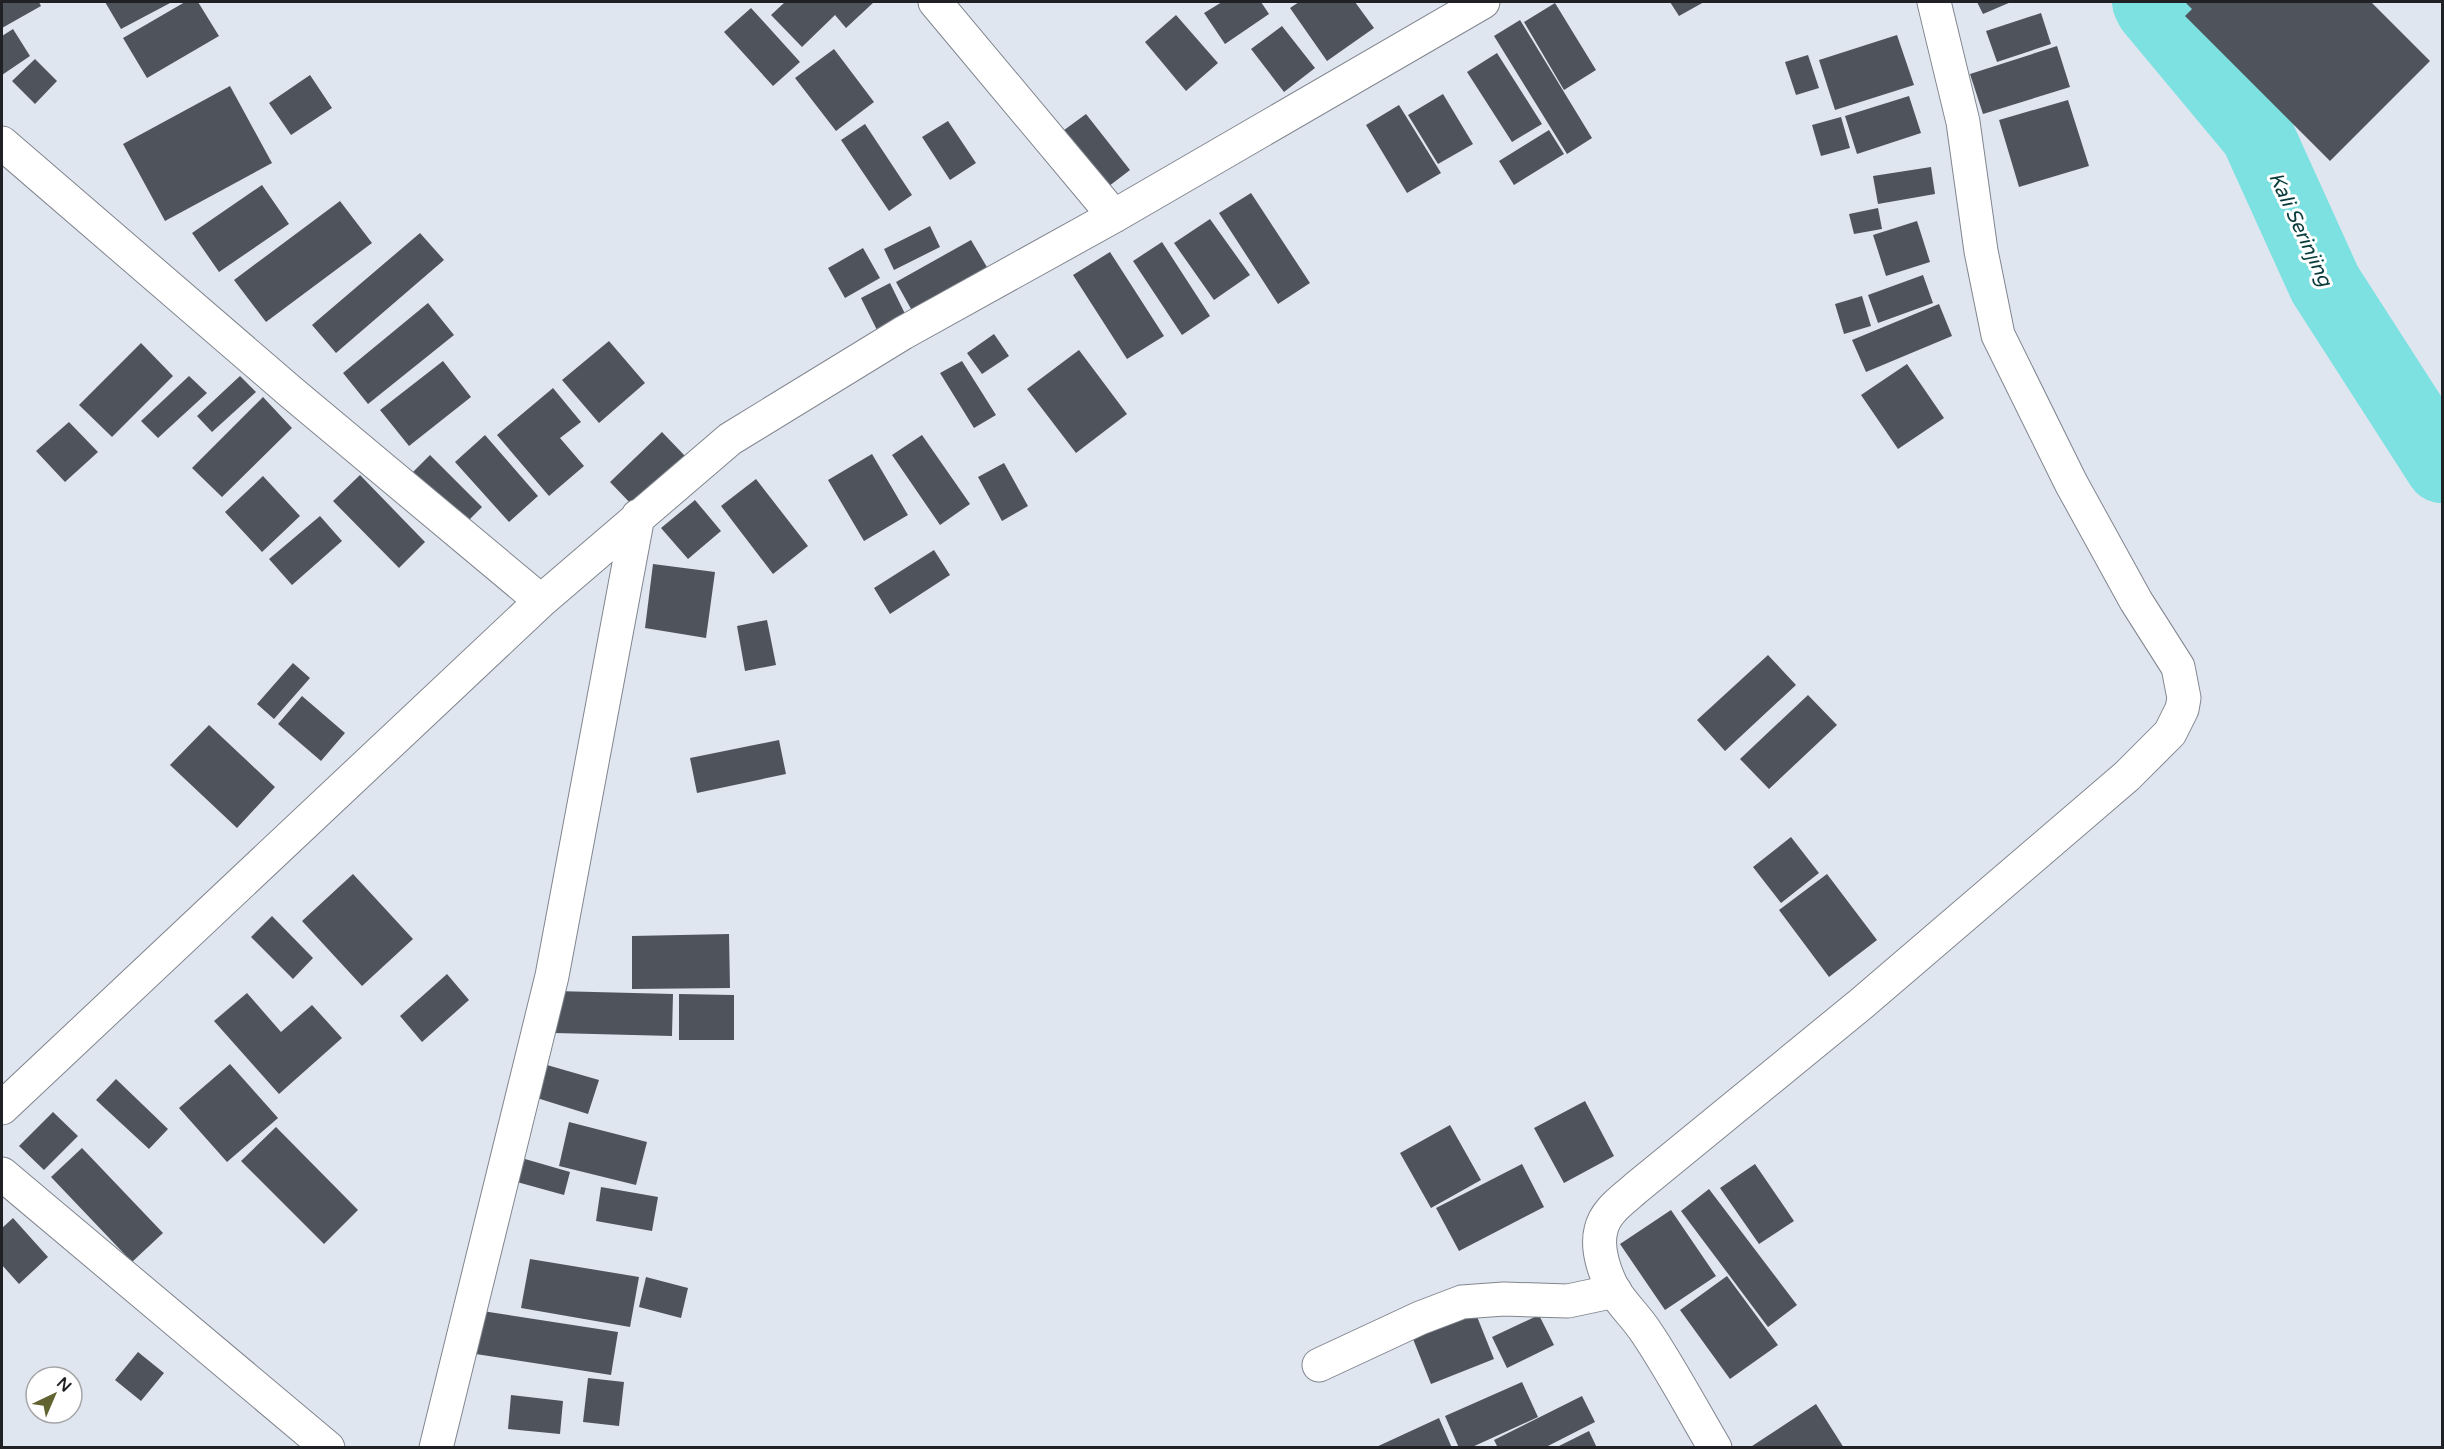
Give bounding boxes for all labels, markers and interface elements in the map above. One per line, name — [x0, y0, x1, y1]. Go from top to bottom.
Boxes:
water label: Kali Serinjing — [2263, 169, 2338, 292]
north arrow — [24, 1365, 84, 1425]
text: N — [52, 1373, 75, 1397]

